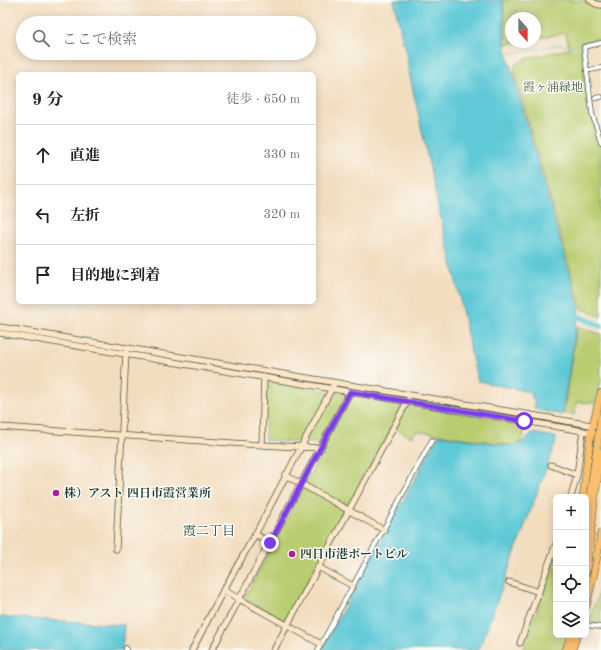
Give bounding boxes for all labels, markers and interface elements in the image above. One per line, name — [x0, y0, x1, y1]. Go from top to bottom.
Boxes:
north arrow — [505, 12, 541, 48]
search box — [16, 16, 316, 60]
icon: search — [30, 27, 52, 49]
text: ここで検索 — [62, 33, 137, 48]
park label: 霞ヶ浦緑地 — [523, 80, 583, 94]
text: 9 分 — [32, 92, 64, 109]
text: 徒歩 · 650 m — [226, 93, 300, 106]
icon: ahead — [32, 144, 54, 166]
text: 330 m — [263, 148, 300, 161]
text: 直進 — [70, 149, 100, 164]
icon: left — [32, 204, 54, 226]
text: 320 m — [263, 208, 300, 221]
text: 左折 — [70, 209, 100, 224]
icon: arrive — [32, 264, 54, 286]
text: 目的地に到着 — [70, 269, 160, 284]
route start — [515, 412, 533, 430]
place label: 株）アスト 四日市霞営業所 — [64, 486, 211, 500]
marker: 株）アスト 四日市霞営業所 — [51, 488, 61, 498]
map controls — [553, 494, 589, 638]
button: + — [553, 494, 589, 530]
district label: 霞二丁目 — [183, 524, 235, 538]
button: − — [553, 530, 589, 566]
route end — [261, 534, 279, 552]
place label: 四日市港ポートビル — [300, 547, 408, 561]
marker: 四日市港ポートビル — [287, 549, 297, 559]
button: locate — [553, 566, 589, 602]
button: layers — [553, 602, 589, 638]

